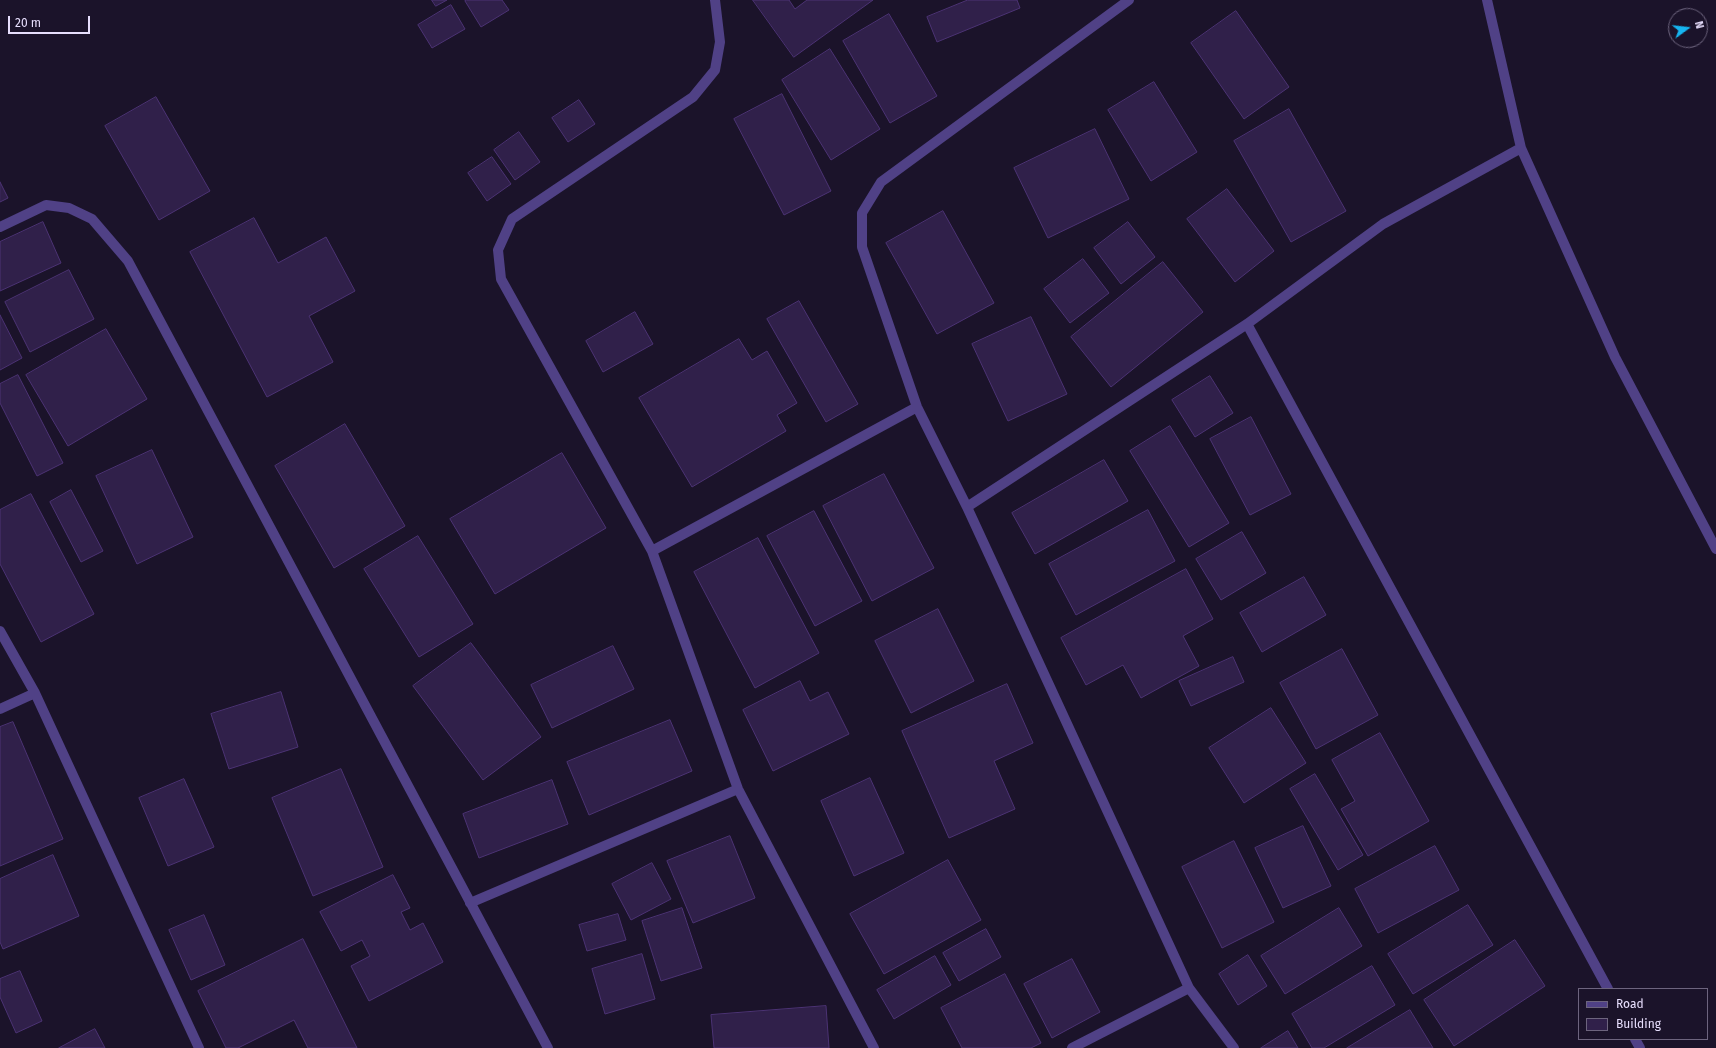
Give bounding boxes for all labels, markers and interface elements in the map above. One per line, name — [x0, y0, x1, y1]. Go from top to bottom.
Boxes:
scale bar — [10, 8, 92, 34]
north arrow — [1668, 8, 1708, 48]
text: 20 m — [15, 16, 41, 30]
text: N — [1692, 20, 1706, 30]
legend — [1578, 988, 1708, 1040]
text: Road — [1616, 997, 1644, 1011]
text: Building — [1616, 1017, 1661, 1031]

